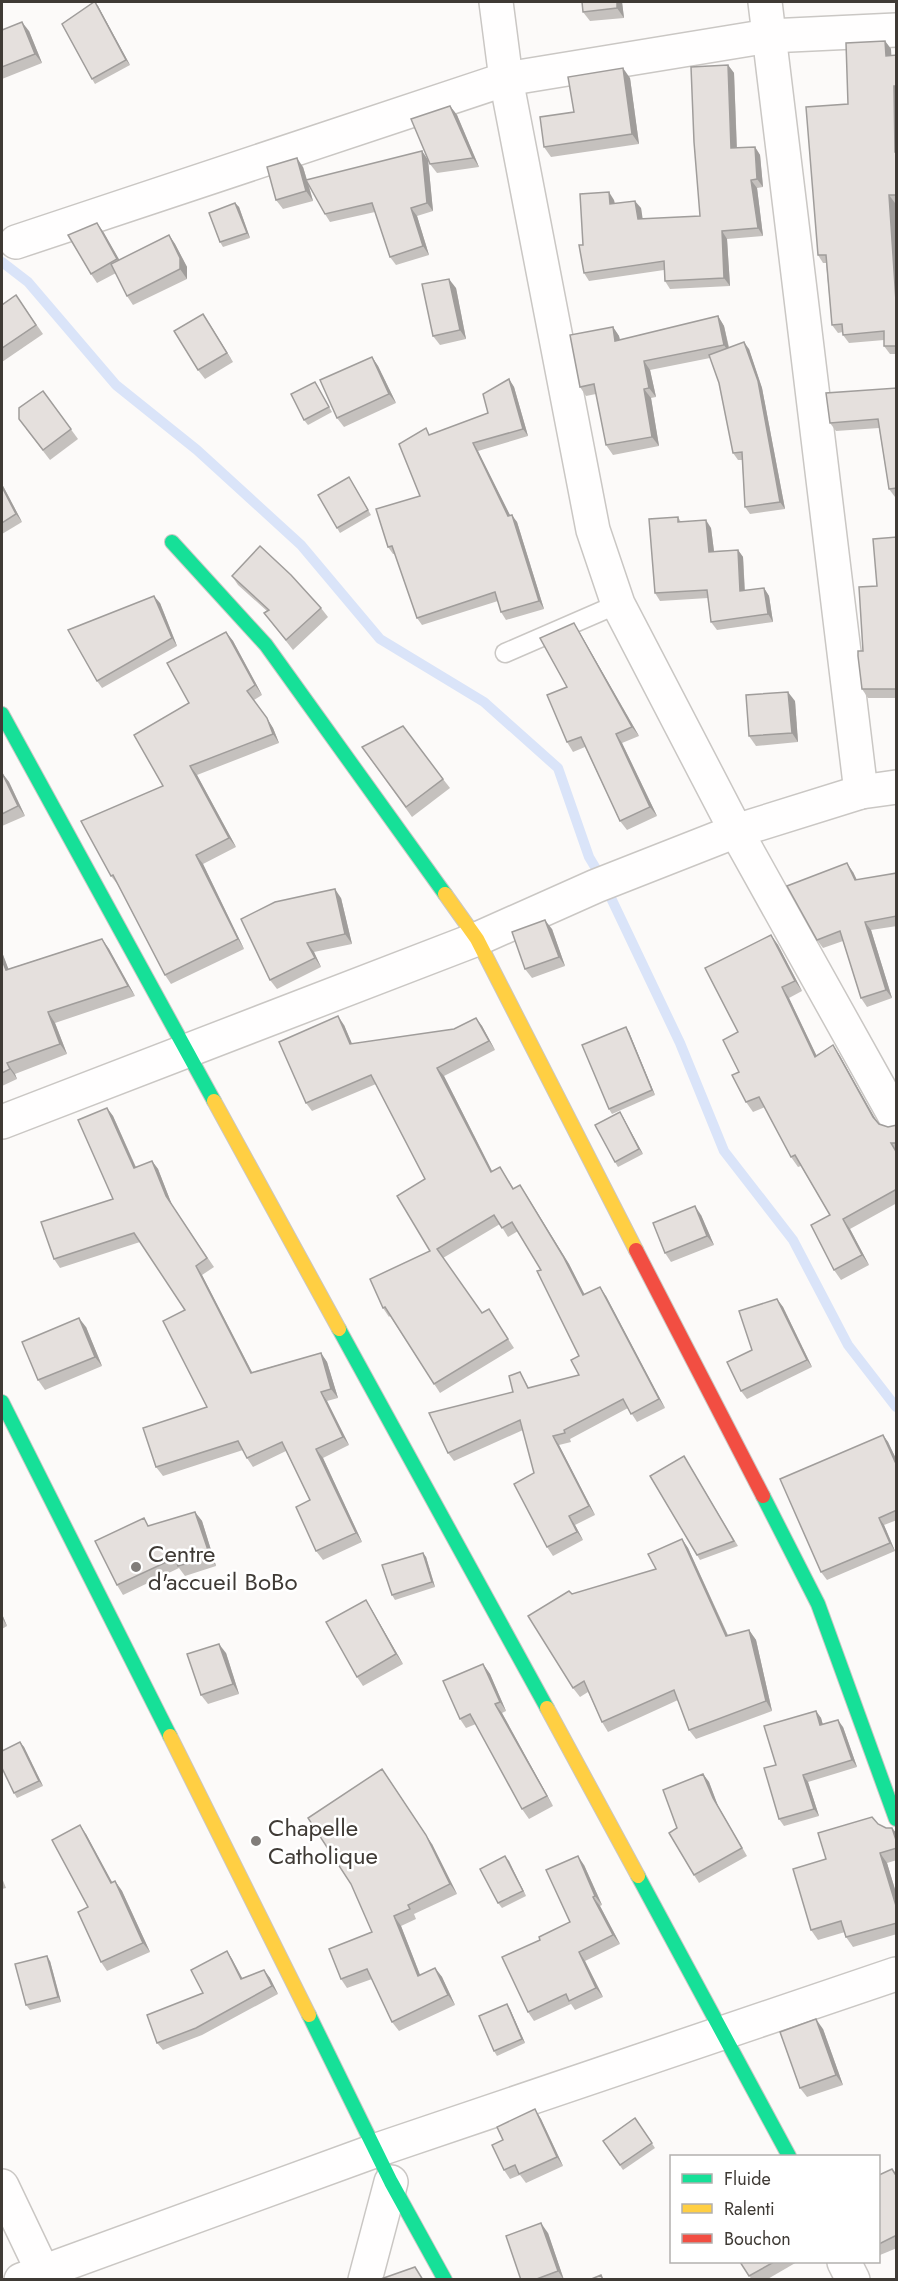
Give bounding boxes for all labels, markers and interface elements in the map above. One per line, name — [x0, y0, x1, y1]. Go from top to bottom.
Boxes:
place label: Centre d'accueil BoBo — [148, 1536, 298, 1599]
marker: Centre d'accueil BoBo — [129, 1560, 143, 1574]
place label: Chapelle Catholique — [268, 1810, 378, 1873]
marker: Chapelle Catholique — [249, 1834, 263, 1848]
legend — [670, 2155, 880, 2263]
text: Fluide — [724, 2166, 771, 2192]
text: Ralenti — [724, 2196, 775, 2222]
text: Bouchon — [724, 2226, 791, 2252]

